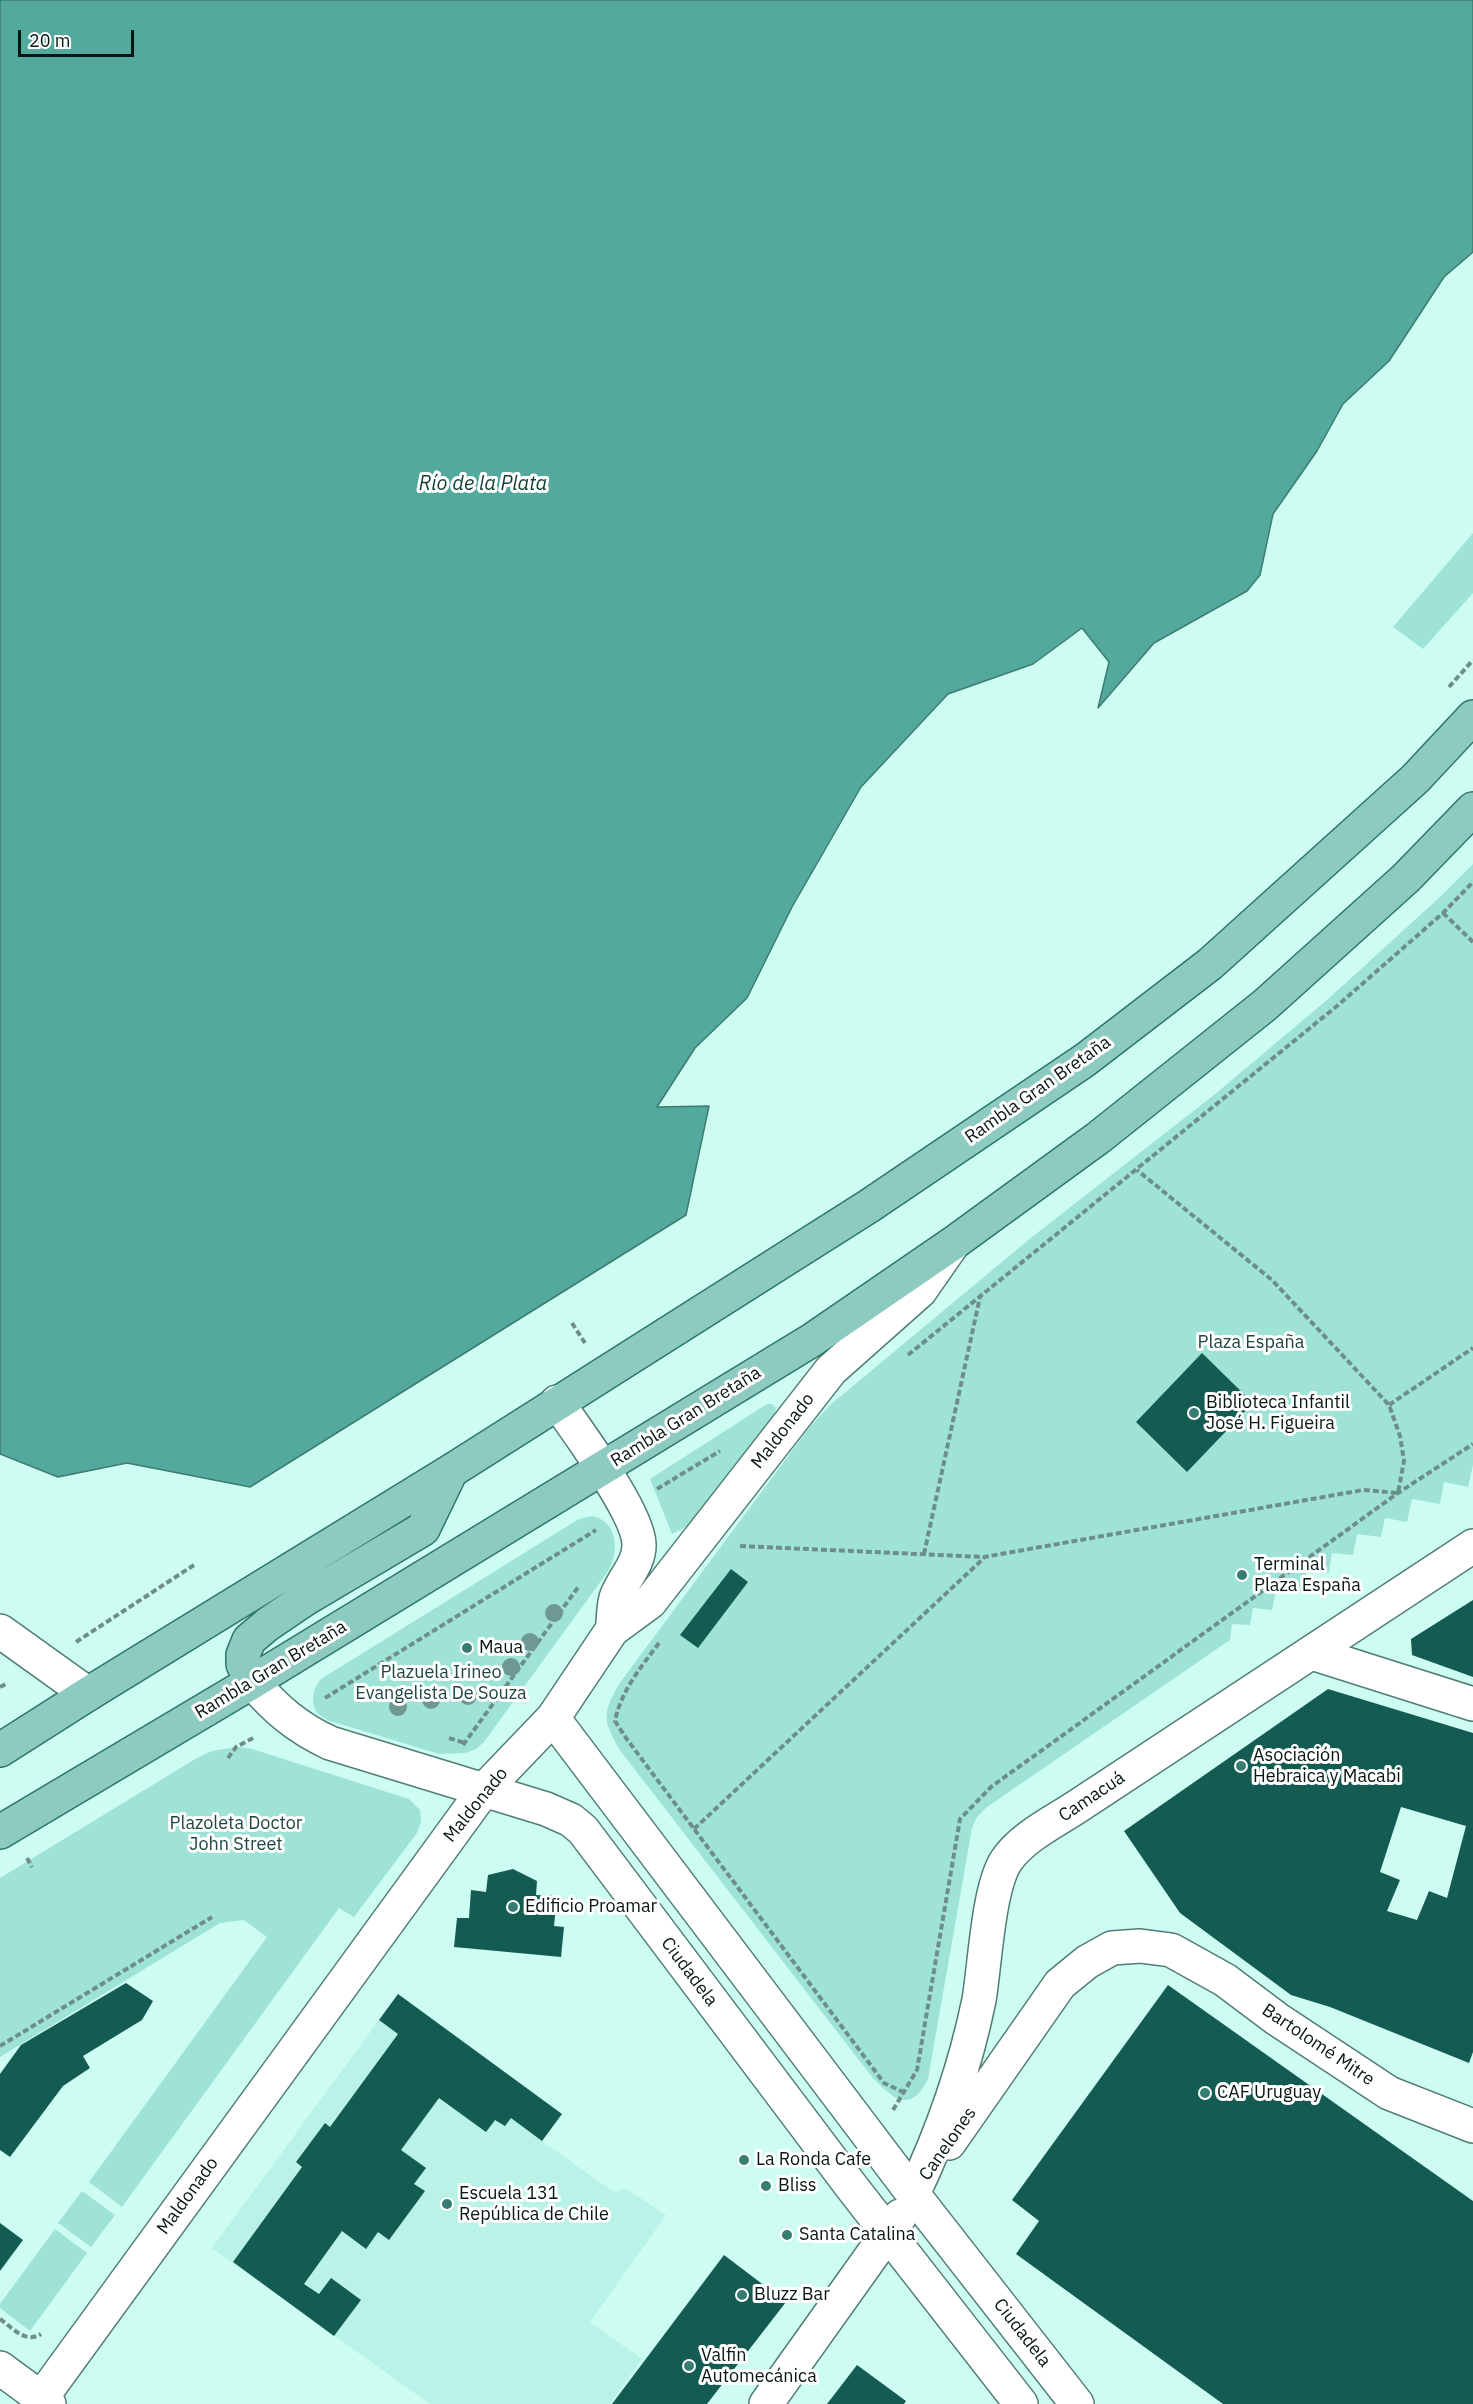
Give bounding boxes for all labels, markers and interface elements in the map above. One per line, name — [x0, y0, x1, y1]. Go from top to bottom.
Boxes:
scale bar — [21, 18, 136, 56]
text: 20 m — [29, 29, 71, 52]
water label: Río de la Plata — [419, 472, 547, 496]
street label: Rambla Gran Bretaña — [961, 1032, 1115, 1148]
park label: Plaza España — [1198, 1332, 1304, 1354]
street label: Rambla Gran Bretaña — [607, 1362, 765, 1472]
street label: Maldonado — [747, 1389, 819, 1473]
place label: Biblioteca Infantil José H. Figueira — [1206, 1392, 1350, 1434]
marker: Biblioteca Infantil José H. Figueira — [1187, 1406, 1201, 1420]
place label: Terminal Plaza España — [1254, 1554, 1361, 1596]
marker: Terminal Plaza España — [1235, 1568, 1249, 1582]
street label: Rambla Gran Bretaña — [191, 1616, 351, 1724]
place label: Maua — [479, 1637, 523, 1659]
marker: Maua — [460, 1641, 474, 1655]
park label: Plazuela Irineo Evangelista De Souza — [355, 1662, 527, 1704]
place label: Asociación Hebraica y Macabi — [1253, 1745, 1401, 1788]
marker: Asociación Hebraica y Macabi — [1234, 1759, 1248, 1773]
street label: Maldonado — [439, 1763, 513, 1847]
street label: Camacuá — [1055, 1767, 1129, 1827]
park label: Plazoleta Doctor John Street — [170, 1813, 302, 1856]
place label: Edificio Proamar — [525, 1896, 657, 1918]
marker: Edificio Proamar — [506, 1900, 520, 1914]
street label: Ciudadela — [656, 1933, 722, 2011]
street label: Bartolomé Mitre — [1258, 1999, 1378, 2091]
place label: CAF Uruguay — [1217, 2082, 1321, 2104]
marker: CAF Uruguay — [1198, 2086, 1212, 2100]
street label: Canelones — [915, 2103, 981, 2185]
place label: La Ronda Cafe — [756, 2149, 871, 2171]
street label: Maldonado — [153, 2153, 223, 2239]
marker: La Ronda Cafe — [737, 2153, 751, 2167]
place label: Bliss — [778, 2175, 817, 2197]
marker: Bliss — [759, 2179, 773, 2193]
place label: Escuela 131 República de Chile — [459, 2183, 609, 2226]
marker: Escuela 131 República de Chile — [440, 2197, 454, 2211]
place label: Santa Catalina — [799, 2224, 915, 2246]
marker: Santa Catalina — [780, 2228, 794, 2242]
place label: Bluzz Bar — [754, 2284, 830, 2306]
marker: Bluzz Bar — [735, 2288, 749, 2302]
street label: Ciudadela — [989, 2295, 1055, 2371]
place label: Valfin Automecánica — [701, 2345, 817, 2388]
marker: Valfin Automecánica — [682, 2359, 696, 2373]

